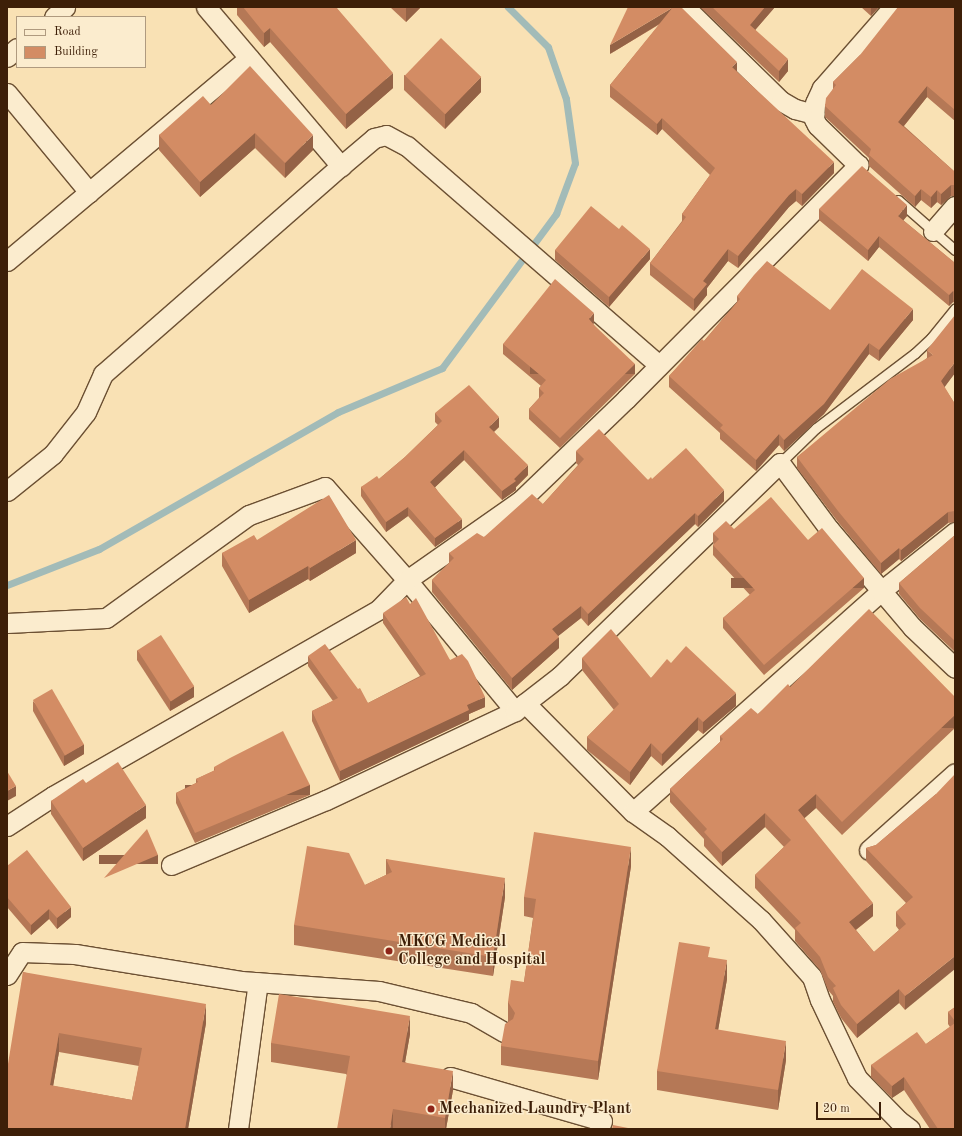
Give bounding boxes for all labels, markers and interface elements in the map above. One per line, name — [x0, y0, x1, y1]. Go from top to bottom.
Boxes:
legend — [16, 16, 146, 68]
text: Road — [54, 26, 81, 38]
text: Building — [54, 46, 98, 58]
place label: MKCG Medical College and Hospital — [398, 932, 545, 970]
marker: MKCG Medical College and Hospital — [383, 945, 395, 957]
scale bar — [818, 1094, 883, 1120]
place label: Mechanized Laundry Plant — [439, 1099, 631, 1119]
text: 20 m — [823, 1103, 850, 1115]
marker: Mechanized Laundry Plant — [426, 1104, 436, 1114]

